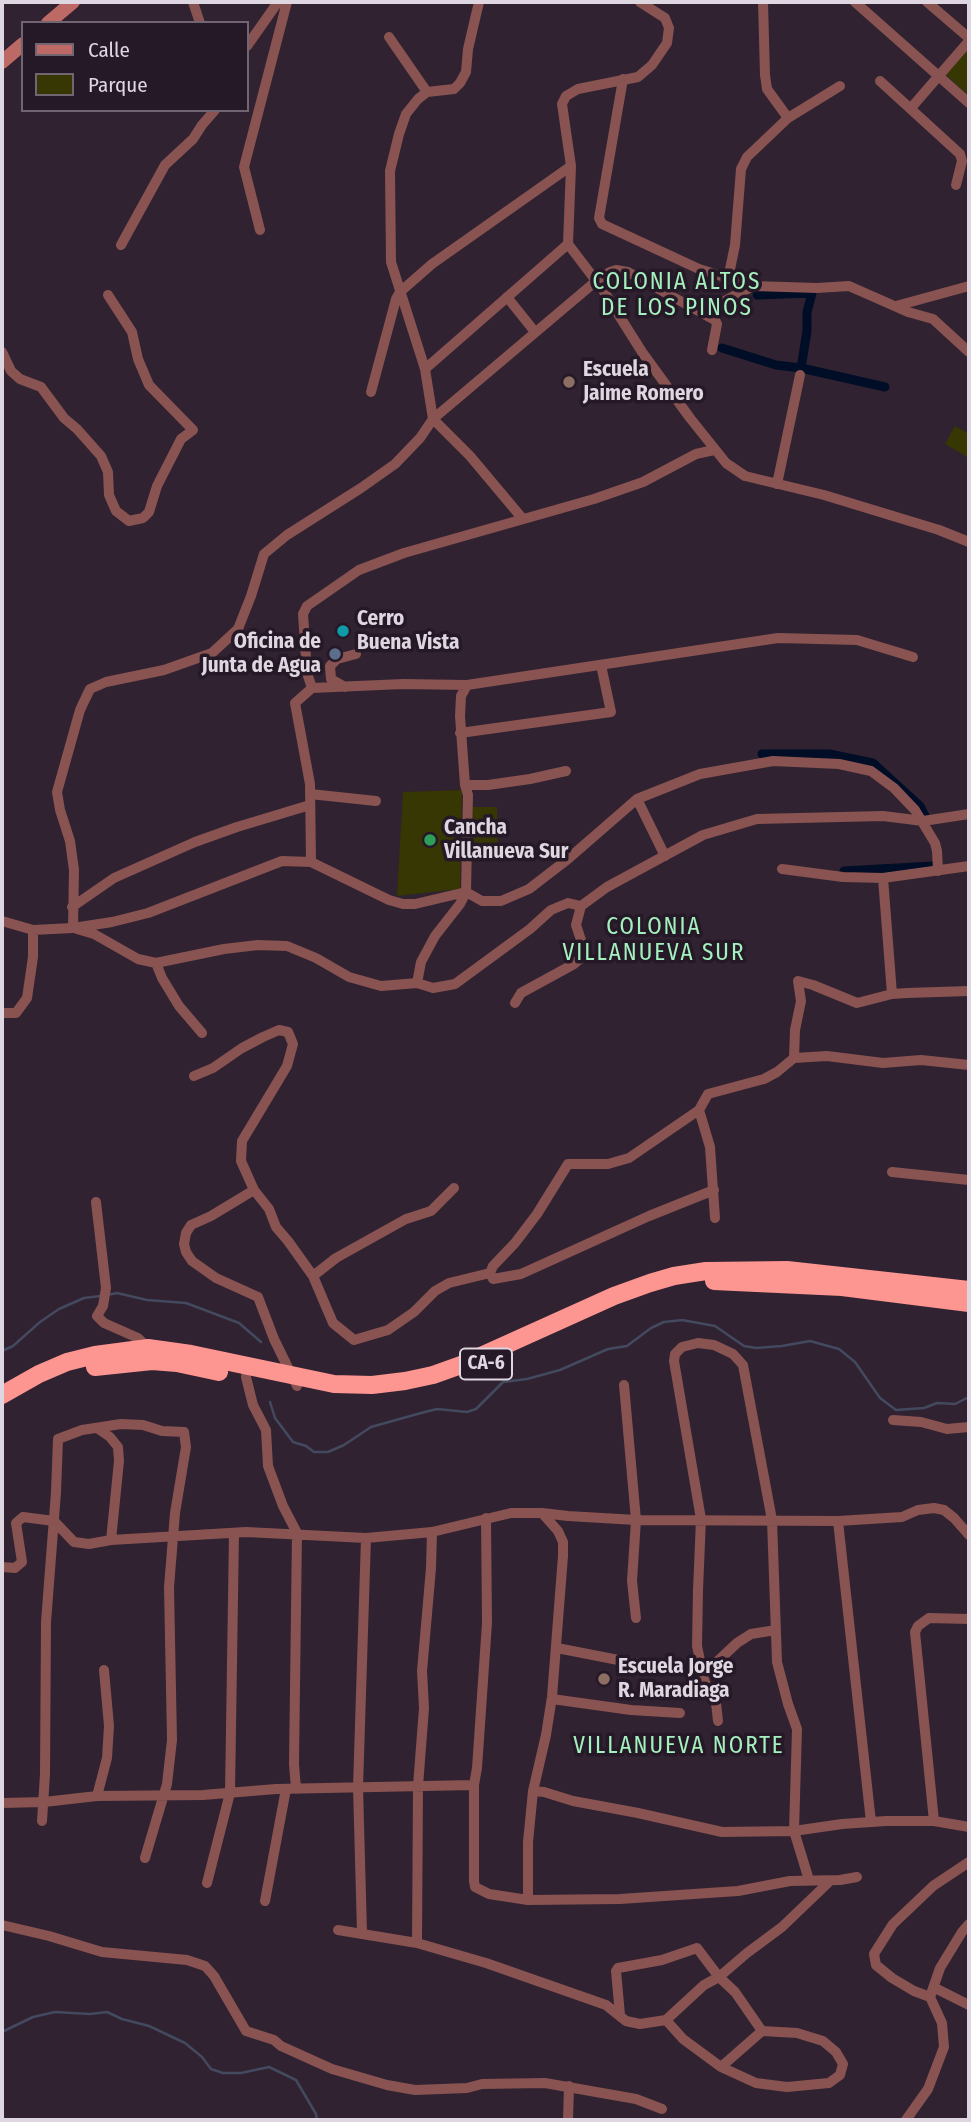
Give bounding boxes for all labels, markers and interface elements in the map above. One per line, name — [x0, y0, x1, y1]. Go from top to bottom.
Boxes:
legend — [21, 21, 248, 112]
text: Calle — [88, 37, 130, 63]
text: Parque — [88, 72, 148, 98]
district label: COLONIA ALTOS DE LOS PINOS — [594, 269, 760, 323]
place label: Escuela Jaime Romero — [583, 357, 704, 407]
marker: Escuela Jaime Romero — [561, 374, 577, 390]
place label: Cerro Buena Vista — [357, 606, 459, 656]
marker: Cerro Buena Vista — [335, 623, 351, 639]
place label: Oficina de Junta de Agua — [202, 629, 321, 679]
marker: Oficina de Junta de Agua — [327, 646, 343, 662]
place label: Cancha Villanueva Sur — [444, 815, 568, 865]
marker: Cancha Villanueva Sur — [422, 832, 438, 848]
district label: COLONIA VILLANUEVA SUR — [564, 914, 744, 968]
road number: CA-6 — [460, 1348, 512, 1380]
place label: Escuela Jorge R. Maradiaga — [618, 1654, 733, 1704]
marker: Escuela Jorge R. Maradiaga — [596, 1671, 612, 1687]
district label: VILLANUEVA NORTE — [575, 1733, 783, 1761]

